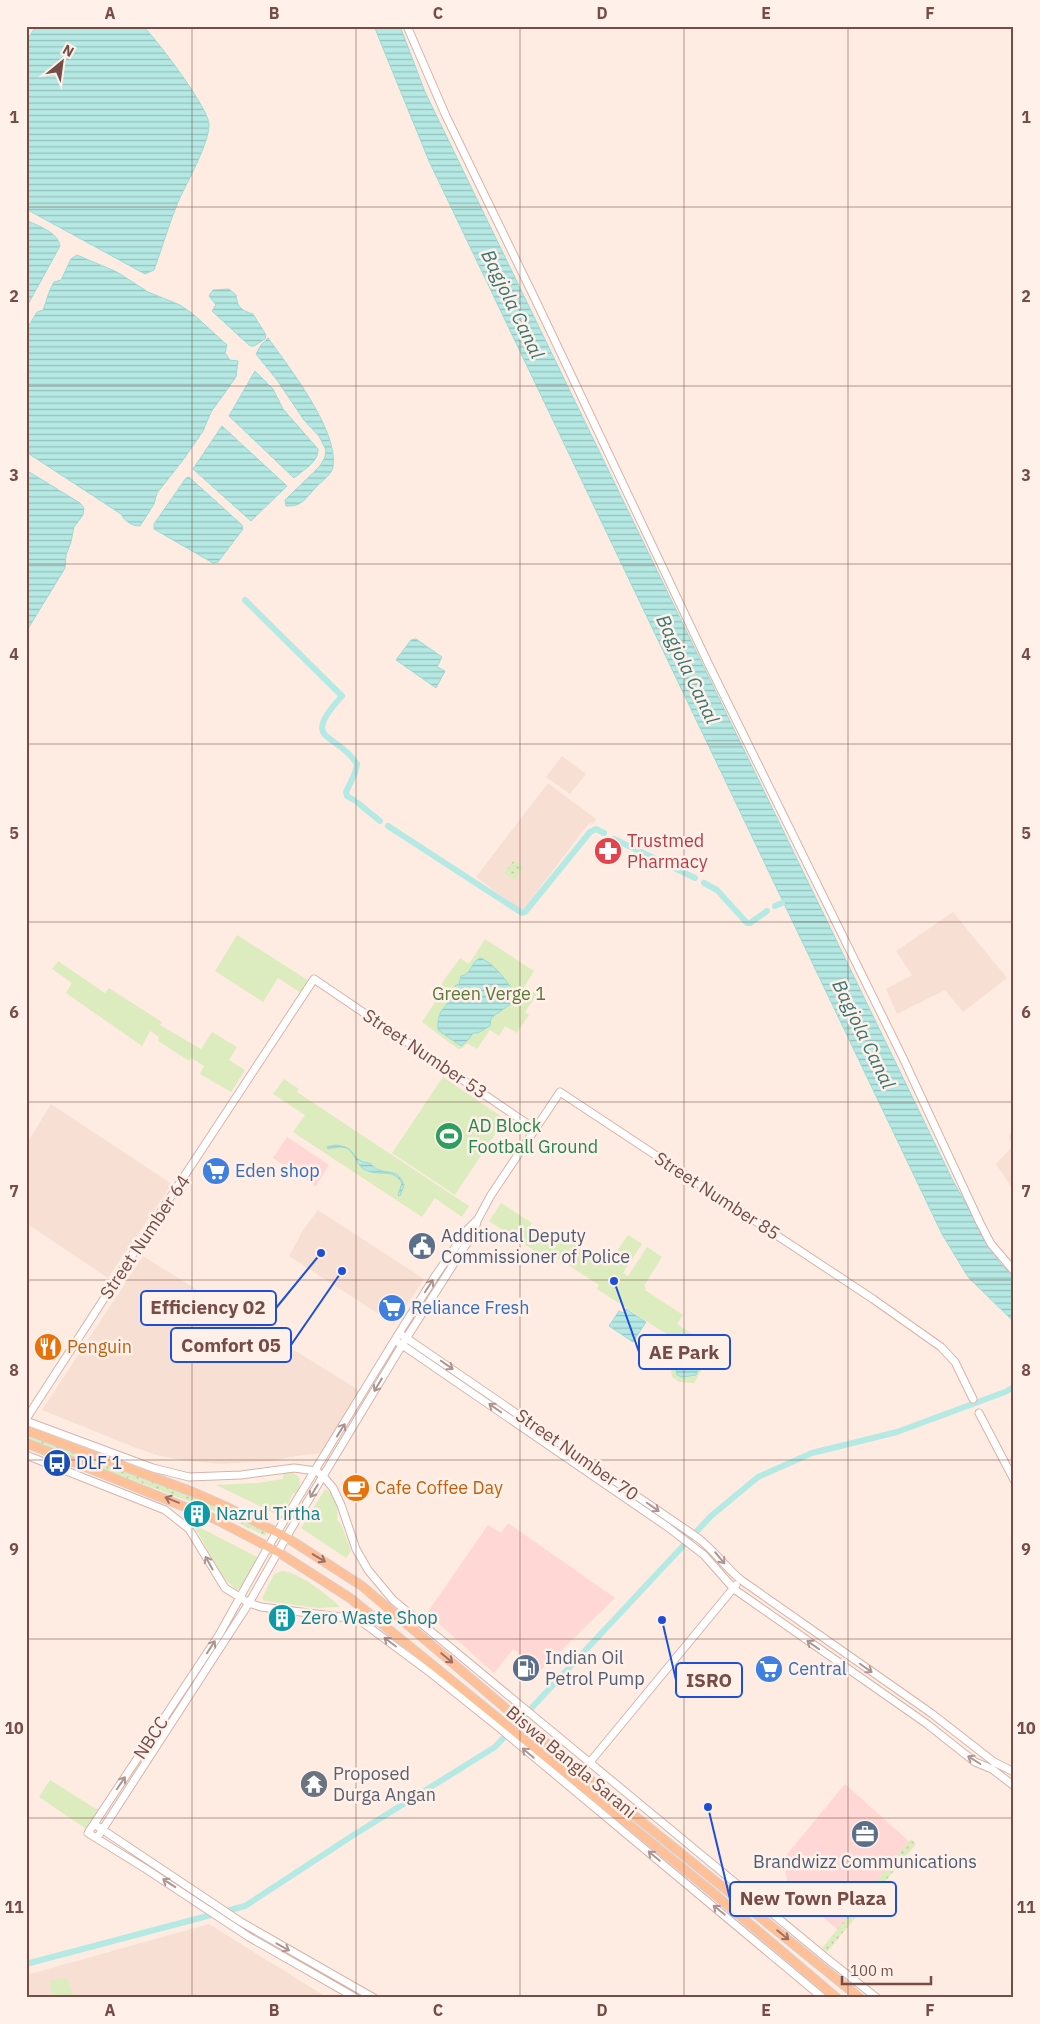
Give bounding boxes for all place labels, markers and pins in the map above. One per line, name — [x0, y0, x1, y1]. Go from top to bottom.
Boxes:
place label: Trustmed Pharmacy — [627, 829, 708, 873]
pharmacy icon: Trustmed Pharmacy — [593, 836, 623, 866]
place label: AD Block Football Ground — [468, 1114, 598, 1158]
sports icon: AD Block Football Ground — [434, 1121, 464, 1151]
supermarket icon: Eden shop — [201, 1156, 231, 1186]
place label: Eden shop — [235, 1159, 320, 1182]
place label: Additional Deputy Commissioner of Police — [441, 1224, 630, 1268]
public building icon: Additional Deputy Commissioner of Police — [407, 1231, 437, 1261]
callout: Efficiency 02 — [141, 1291, 276, 1325]
supermarket icon: Reliance Fresh — [377, 1293, 407, 1323]
place label: Reliance Fresh — [411, 1296, 530, 1319]
callout: Comfort 05 — [171, 1328, 291, 1362]
restaurant icon: Penguin — [33, 1332, 63, 1362]
place label: Penguin — [67, 1335, 132, 1358]
callout: AE Park — [639, 1335, 730, 1369]
bus stop icon: DLF 1 — [42, 1448, 72, 1478]
place label: DLF 1 — [76, 1451, 122, 1474]
cafe icon: Cafe Coffee Day — [341, 1473, 371, 1503]
place label: Cafe Coffee Day — [375, 1476, 503, 1499]
building icon: Nazrul Tirtha — [182, 1499, 212, 1529]
place label: Nazrul Tirtha — [216, 1502, 321, 1525]
building icon: Zero Waste Shop — [267, 1603, 297, 1633]
place label: Zero Waste Shop — [301, 1606, 438, 1629]
place label: Indian Oil Petrol Pump — [545, 1646, 645, 1690]
fuel station icon: Indian Oil Petrol Pump — [511, 1653, 541, 1683]
supermarket icon: Central — [754, 1654, 784, 1684]
place label: Central — [788, 1657, 847, 1680]
callout: ISRO — [676, 1663, 742, 1697]
place label: Proposed Durga Angan — [333, 1762, 436, 1806]
temple icon: Proposed Durga Angan — [299, 1769, 329, 1799]
office icon: Brandwizz Communications — [850, 1819, 880, 1849]
place label: Brandwizz Communications — [753, 1850, 977, 1873]
callout: New Town Plaza — [730, 1882, 896, 1916]

